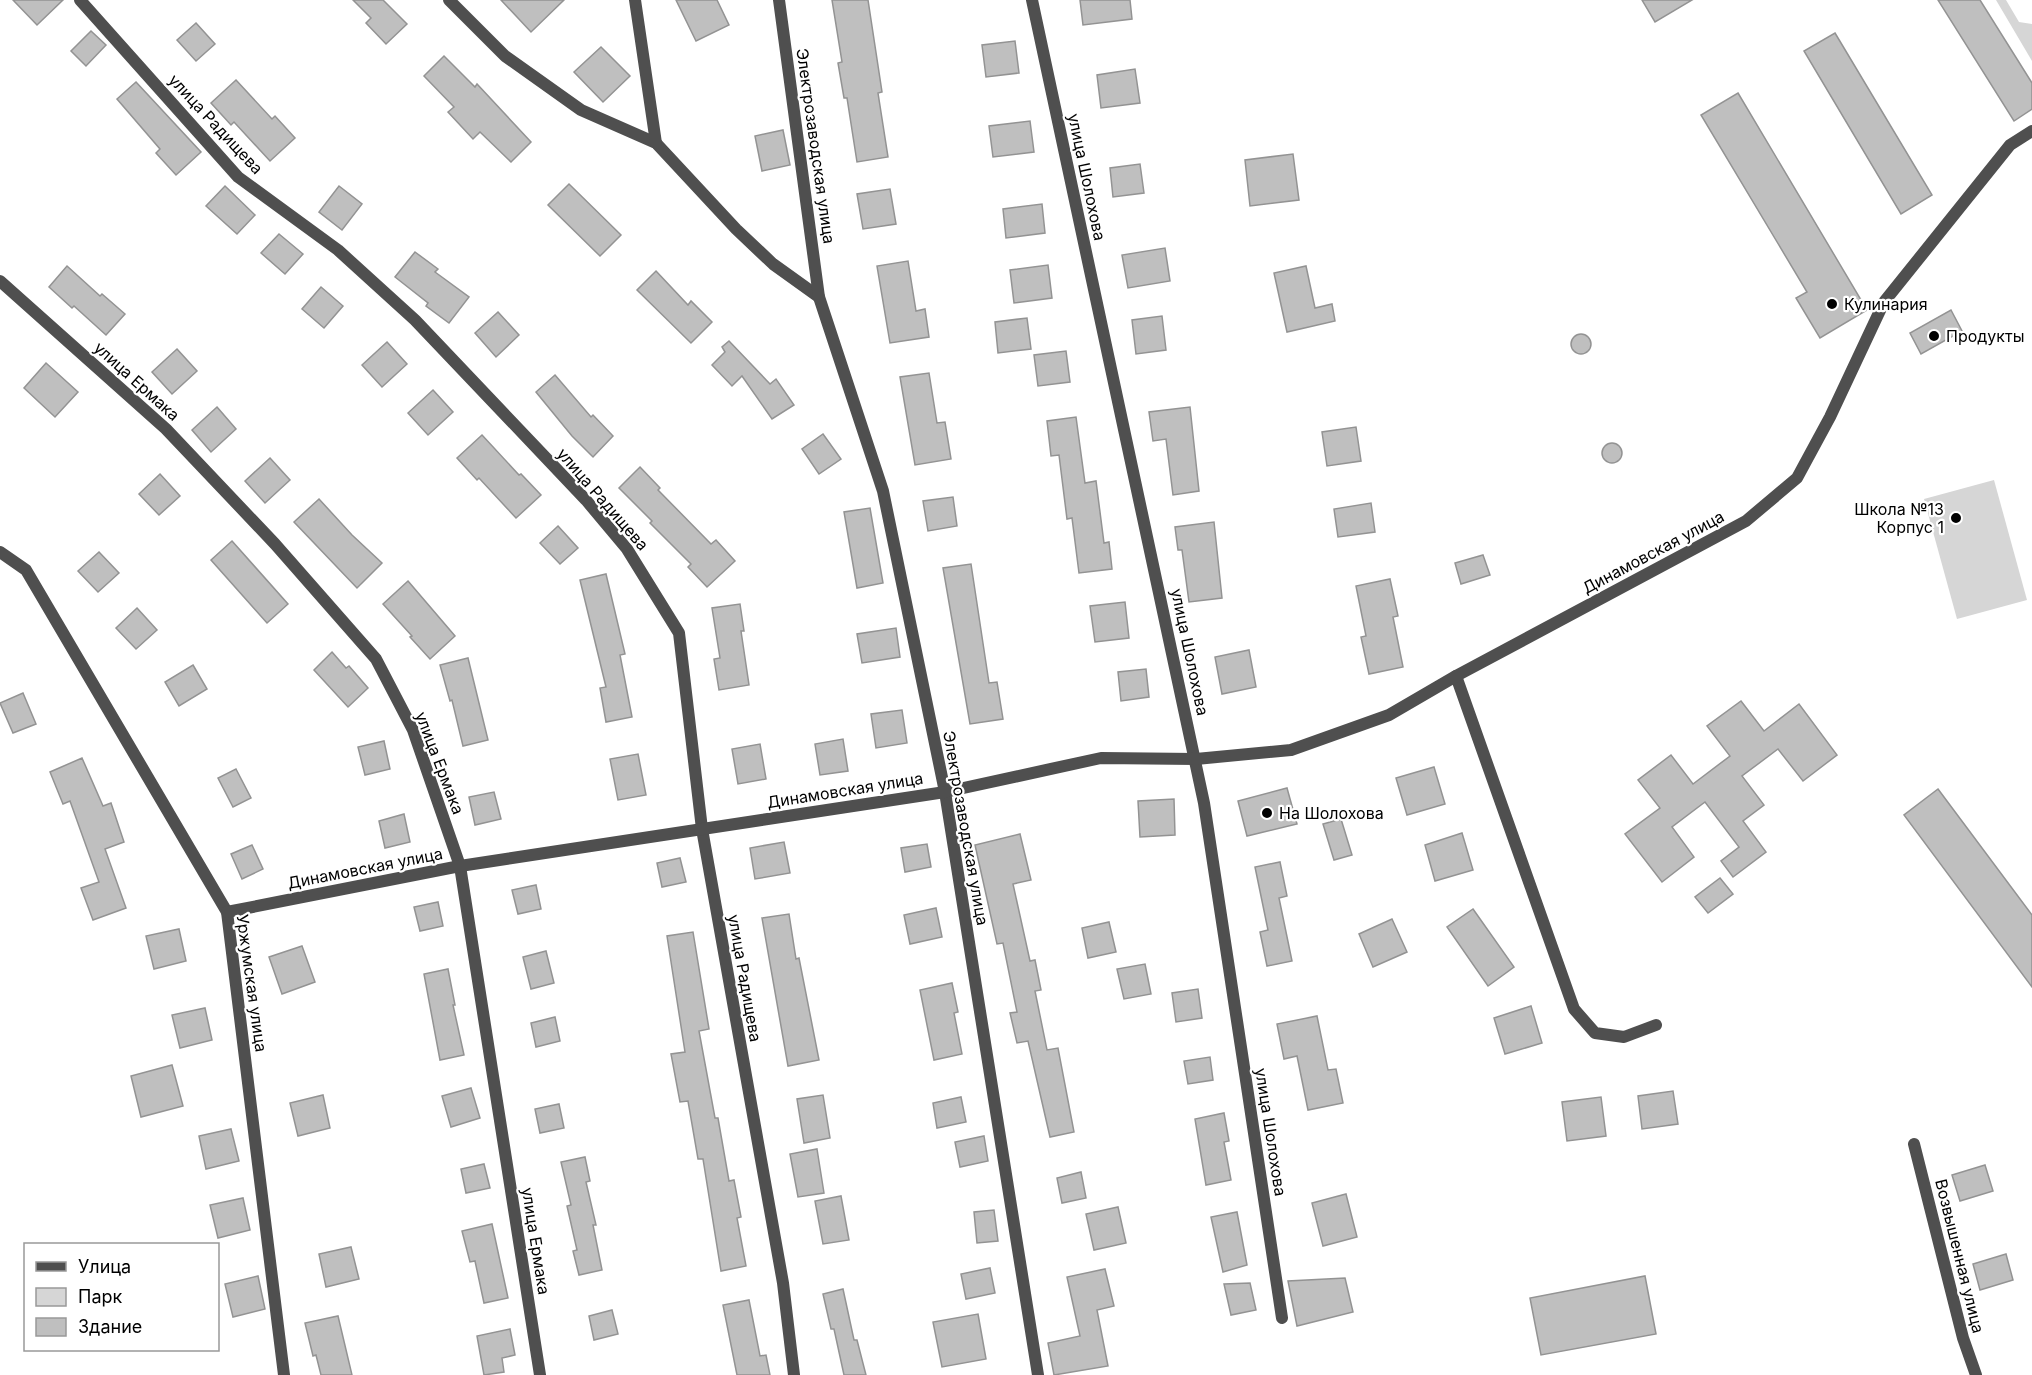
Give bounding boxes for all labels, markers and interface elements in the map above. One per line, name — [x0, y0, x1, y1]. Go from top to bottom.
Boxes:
street label: Электрозаводская улица — [792, 47, 840, 245]
street label: улица Радищева — [165, 70, 267, 178]
street label: улица Шолохова — [1064, 112, 1110, 242]
place label: Кулинария — [1844, 294, 1928, 314]
marker: Кулинария — [1825, 297, 1839, 311]
place label: Продукты — [1946, 326, 2024, 346]
marker: Продукты — [1927, 329, 1941, 343]
street label: улица Ермака — [90, 337, 184, 425]
street label: улица Радищева — [553, 444, 653, 554]
place label: Школа №13 Корпус 1 — [1854, 499, 1944, 537]
street label: Динамовская улица — [1579, 506, 1727, 598]
marker: Школа №13 Корпус 1 — [1949, 511, 1963, 525]
street label: улица Шолохова — [1167, 587, 1213, 717]
street label: улица Ермака — [411, 709, 469, 817]
street label: Электрозаводская улица — [939, 729, 993, 927]
street label: Динамовская улица — [766, 768, 924, 812]
place label: На Шолохова — [1279, 803, 1384, 823]
marker: На Шолохова — [1260, 806, 1274, 820]
street label: Динамовская улица — [286, 843, 444, 893]
street label: Уржумская улица — [232, 913, 272, 1053]
street label: улица Радищева — [724, 913, 766, 1043]
street label: улица Шолохова — [1251, 1067, 1291, 1197]
street label: Возвышенная улица — [1931, 1177, 1989, 1335]
street label: улица Ермака — [518, 1186, 554, 1296]
legend — [24, 1243, 219, 1351]
text: Улица — [78, 1256, 131, 1277]
text: Парк — [78, 1286, 123, 1307]
text: Здание — [78, 1316, 142, 1337]

